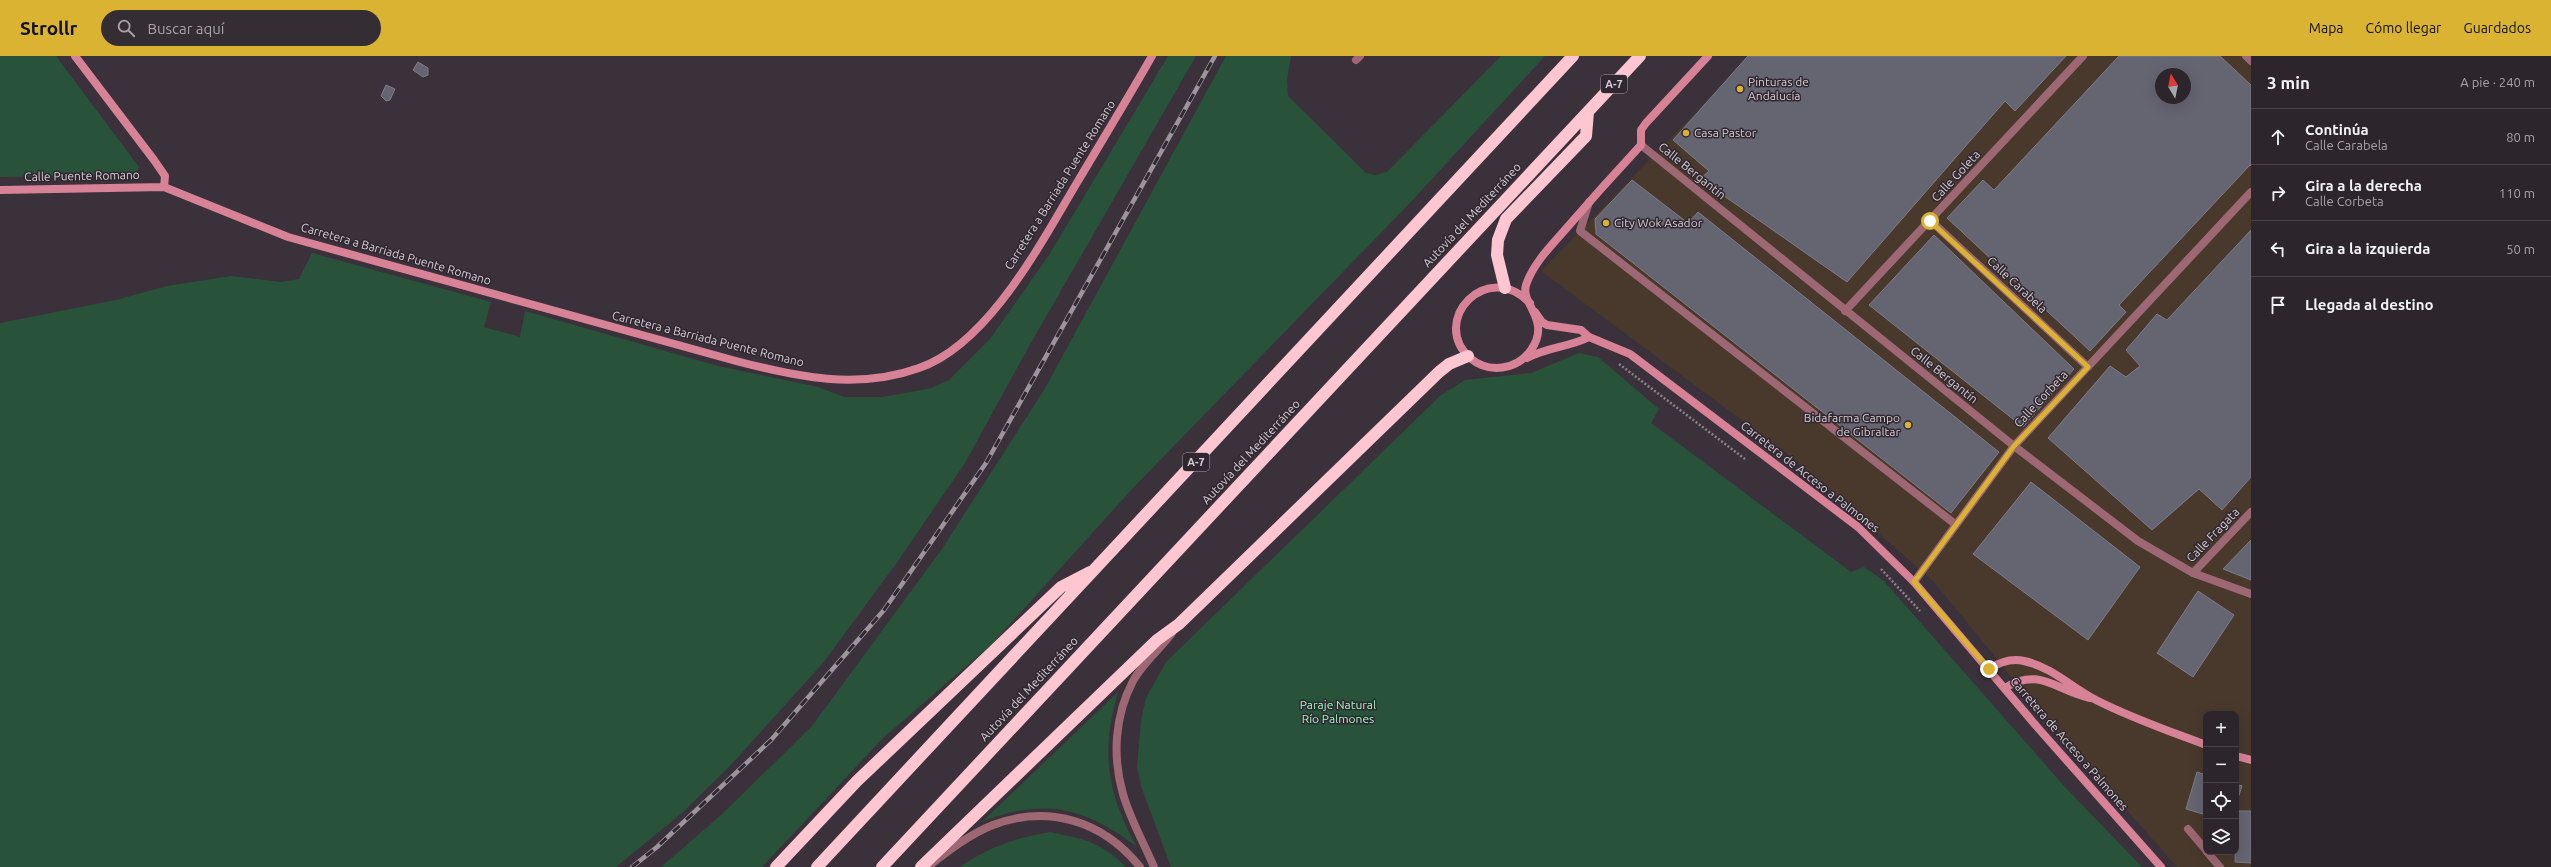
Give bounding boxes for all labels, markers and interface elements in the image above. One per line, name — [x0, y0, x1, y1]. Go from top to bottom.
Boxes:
search box — [101, 10, 381, 46]
text: Strollr — [20, 17, 77, 39]
icon: search — [115, 17, 137, 39]
text: Buscar aquí — [147, 20, 224, 37]
text: Mapa — [2309, 20, 2344, 36]
text: Cómo llegar — [2366, 20, 2441, 36]
text: Guardados — [2463, 20, 2531, 36]
north arrow — [2155, 68, 2191, 104]
text: 3 min — [2267, 73, 2310, 92]
road number: A-7 — [1601, 75, 1627, 93]
place label: Pinturas de Andalucía — [1748, 75, 1809, 102]
text: A pie · 240 m — [2460, 75, 2535, 89]
marker: Pinturas de Andalucía — [1735, 84, 1745, 94]
street label: Carretera a Barriada Puente Romano — [1002, 98, 1117, 272]
text: Continúa — [2305, 121, 2369, 138]
place label: Casa Pastor — [1694, 126, 1757, 139]
icon: ahead — [2267, 126, 2289, 148]
marker: Casa Pastor — [1681, 128, 1691, 138]
text: 80 m — [2506, 130, 2535, 144]
text: Calle Carabela — [2305, 138, 2388, 152]
street label: Calle Bergantín — [1656, 140, 1728, 202]
street label: Calle Goleta — [1929, 148, 1982, 204]
street label: Autovía del Mediterráneo — [1420, 160, 1523, 269]
street label: Calle Puente Romano — [24, 168, 140, 183]
text: Gira a la derecha — [2305, 177, 2422, 194]
icon: right — [2267, 182, 2289, 204]
text: 110 m — [2499, 186, 2535, 200]
text: Calle Corbeta — [2305, 194, 2384, 208]
route start — [1921, 212, 1939, 230]
place label: City Wok Asador — [1614, 216, 1703, 229]
marker: City Wok Asador — [1601, 218, 1611, 228]
street label: Carretera a Barriada Puente Romano — [300, 220, 493, 287]
icon: left — [2267, 238, 2289, 260]
text: Gira a la izquierda — [2305, 240, 2431, 257]
text: 50 m — [2506, 242, 2535, 256]
street label: Calle Carabela — [1985, 254, 2050, 315]
icon: arrive — [2267, 294, 2289, 316]
text: Llegada al destino — [2305, 296, 2434, 313]
street label: Carretera a Barriada Puente Romano — [611, 308, 805, 369]
street label: Calle Bergantín — [1908, 344, 1980, 406]
street label: Calle Corbeta — [2011, 368, 2070, 430]
street label: Autovía del Mediterráneo — [1199, 397, 1302, 506]
place label: Bidafarma Campo de Gibraltar — [1804, 411, 1900, 438]
street label: Carretera de Acceso a Palmones — [1738, 418, 1882, 535]
marker: Bidafarma Campo de Gibraltar — [1903, 420, 1913, 430]
road number: A-7 — [1183, 453, 1209, 471]
street label: Calle Fragata — [2184, 505, 2242, 564]
street label: Autovía del Mediterráneo — [977, 634, 1080, 743]
route end — [1980, 660, 1998, 678]
street label: Carretera de Acceso a Palmones — [2008, 674, 2131, 813]
park label: Paraje Natural Río Palmones — [1300, 698, 1376, 725]
map controls — [2203, 711, 2239, 855]
button: + — [2203, 711, 2239, 747]
button: − — [2203, 747, 2239, 783]
button: locate — [2203, 783, 2239, 819]
button: layers — [2203, 819, 2239, 855]

